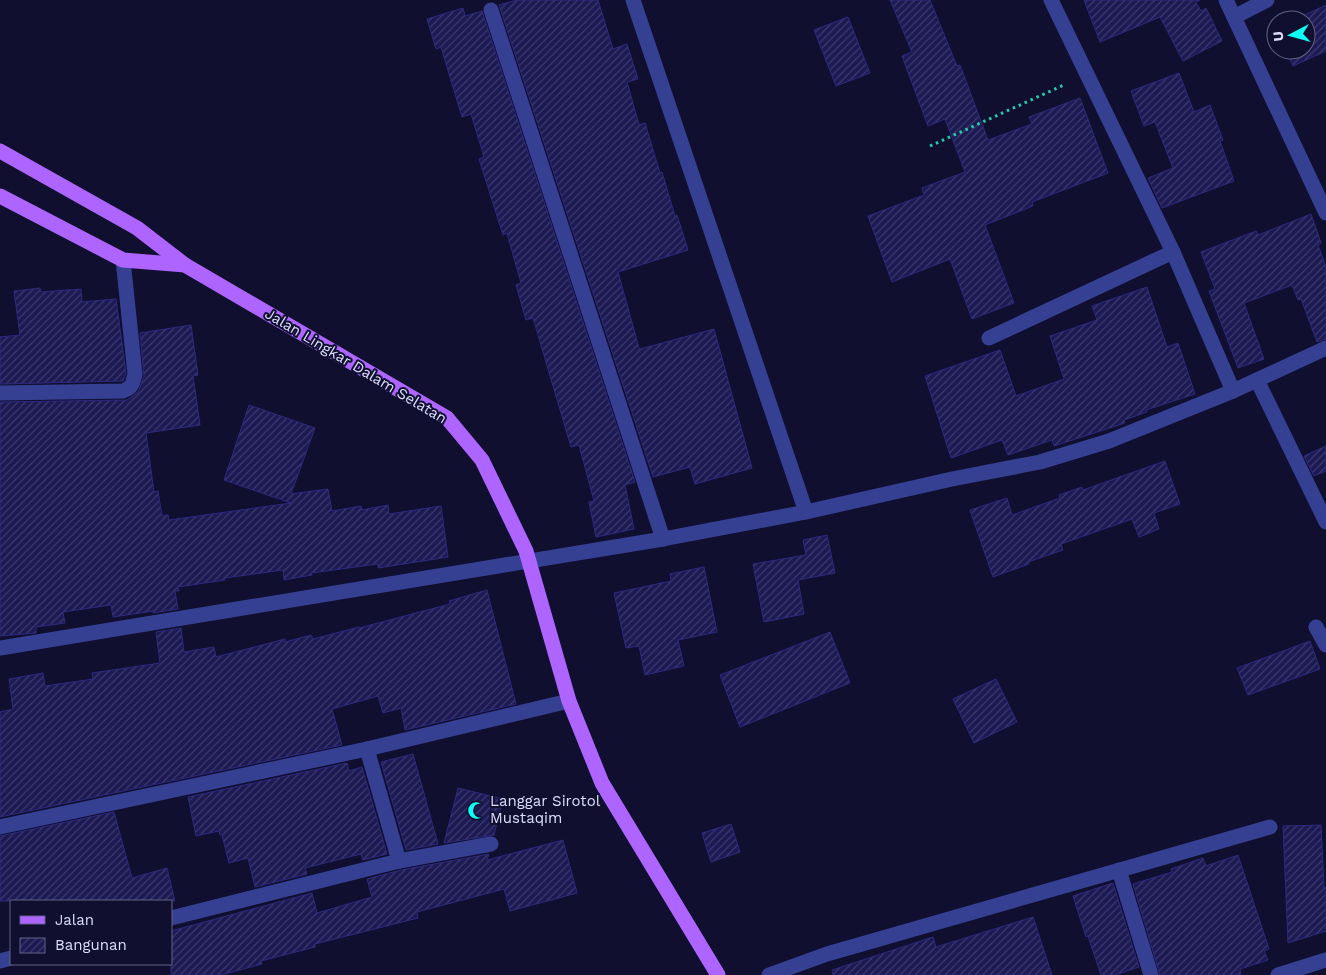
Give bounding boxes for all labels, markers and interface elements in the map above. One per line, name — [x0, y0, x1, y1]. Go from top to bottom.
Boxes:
north arrow — [1266, 10, 1316, 60]
text: U — [1270, 31, 1287, 42]
street label: Jalan Lingkar Dalam Selatan — [262, 304, 450, 428]
place label: Langgar Sirotol Mustaqim — [490, 792, 601, 827]
mosque icon: Langgar Sirotol Mustaqim — [466, 800, 486, 820]
legend — [10, 900, 172, 965]
text: Jalan — [55, 911, 94, 929]
text: Bangunan — [55, 936, 127, 954]

